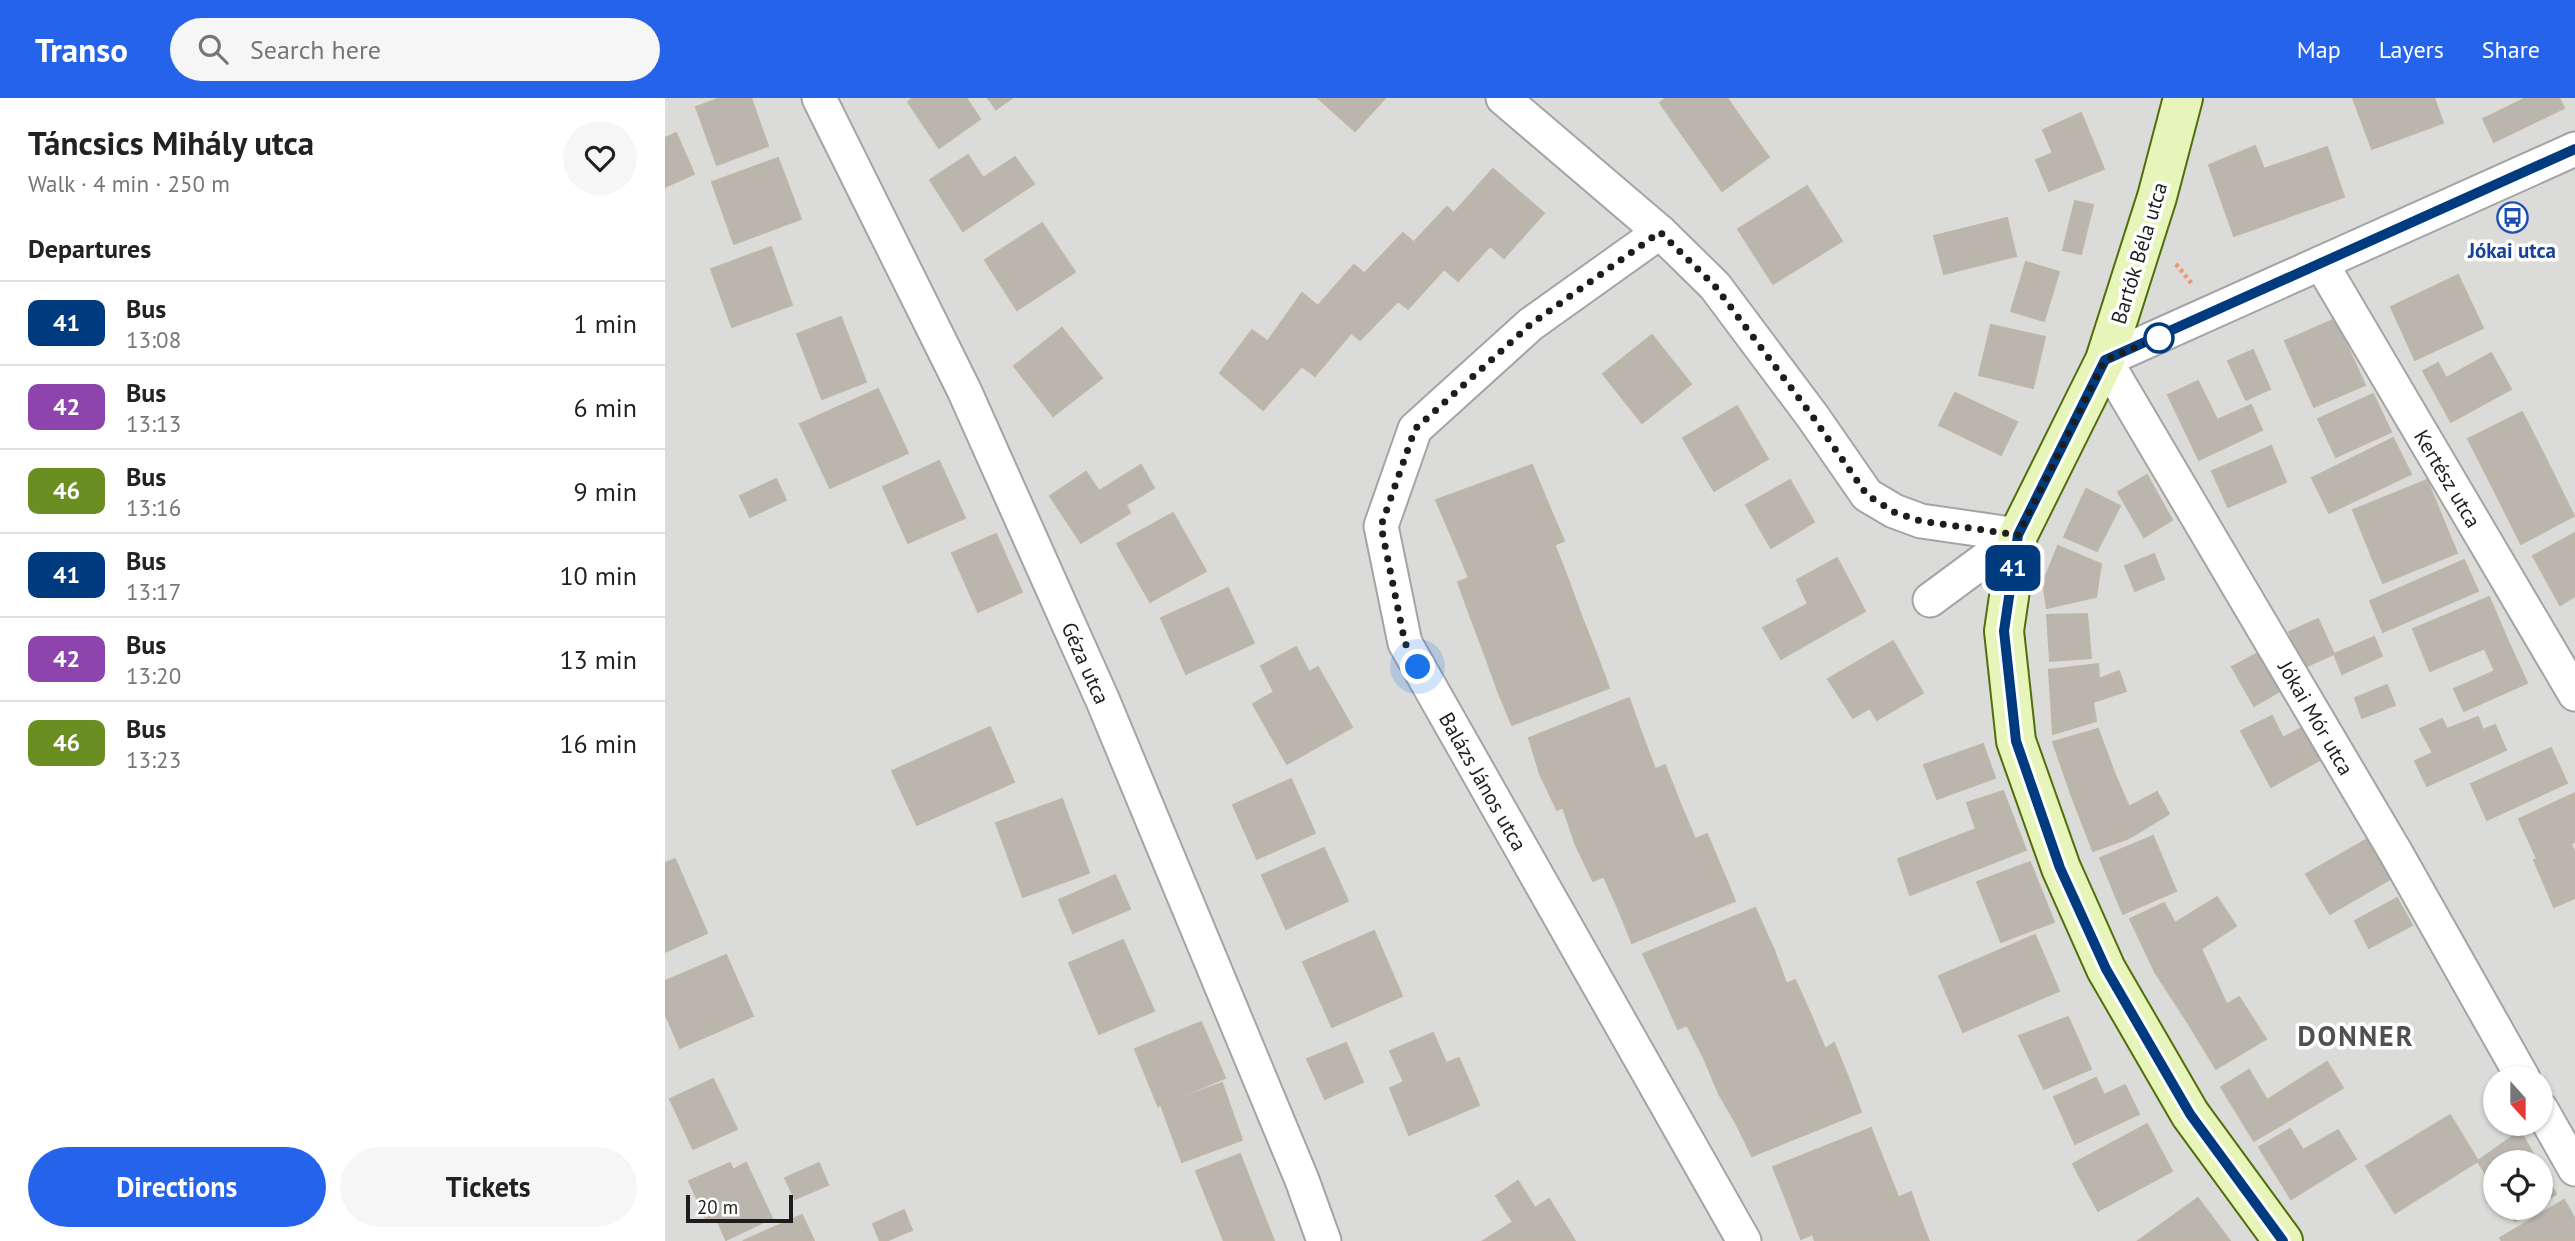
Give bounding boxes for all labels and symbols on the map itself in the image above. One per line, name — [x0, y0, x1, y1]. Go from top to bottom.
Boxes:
street label: Bartók Béla utca — [2105, 179, 2173, 327]
bus stop icon: Jókai utca — [2495, 201, 2529, 235]
place label: Jókai utca — [2467, 237, 2556, 264]
unlabelled marker — [2144, 323, 2174, 353]
street label: Kertész utca — [2409, 424, 2487, 532]
line badge: 41 — [1981, 545, 2045, 591]
street label: Géza utca — [1056, 618, 1116, 708]
your location — [1400, 649, 1435, 684]
street label: Jókai Mór utca — [2272, 655, 2360, 780]
street label: Balázs János utca — [1433, 707, 1533, 855]
district label: DONNER — [2297, 1017, 2415, 1054]
north arrow — [2483, 1066, 2553, 1136]
scale bar — [686, 1192, 793, 1224]

